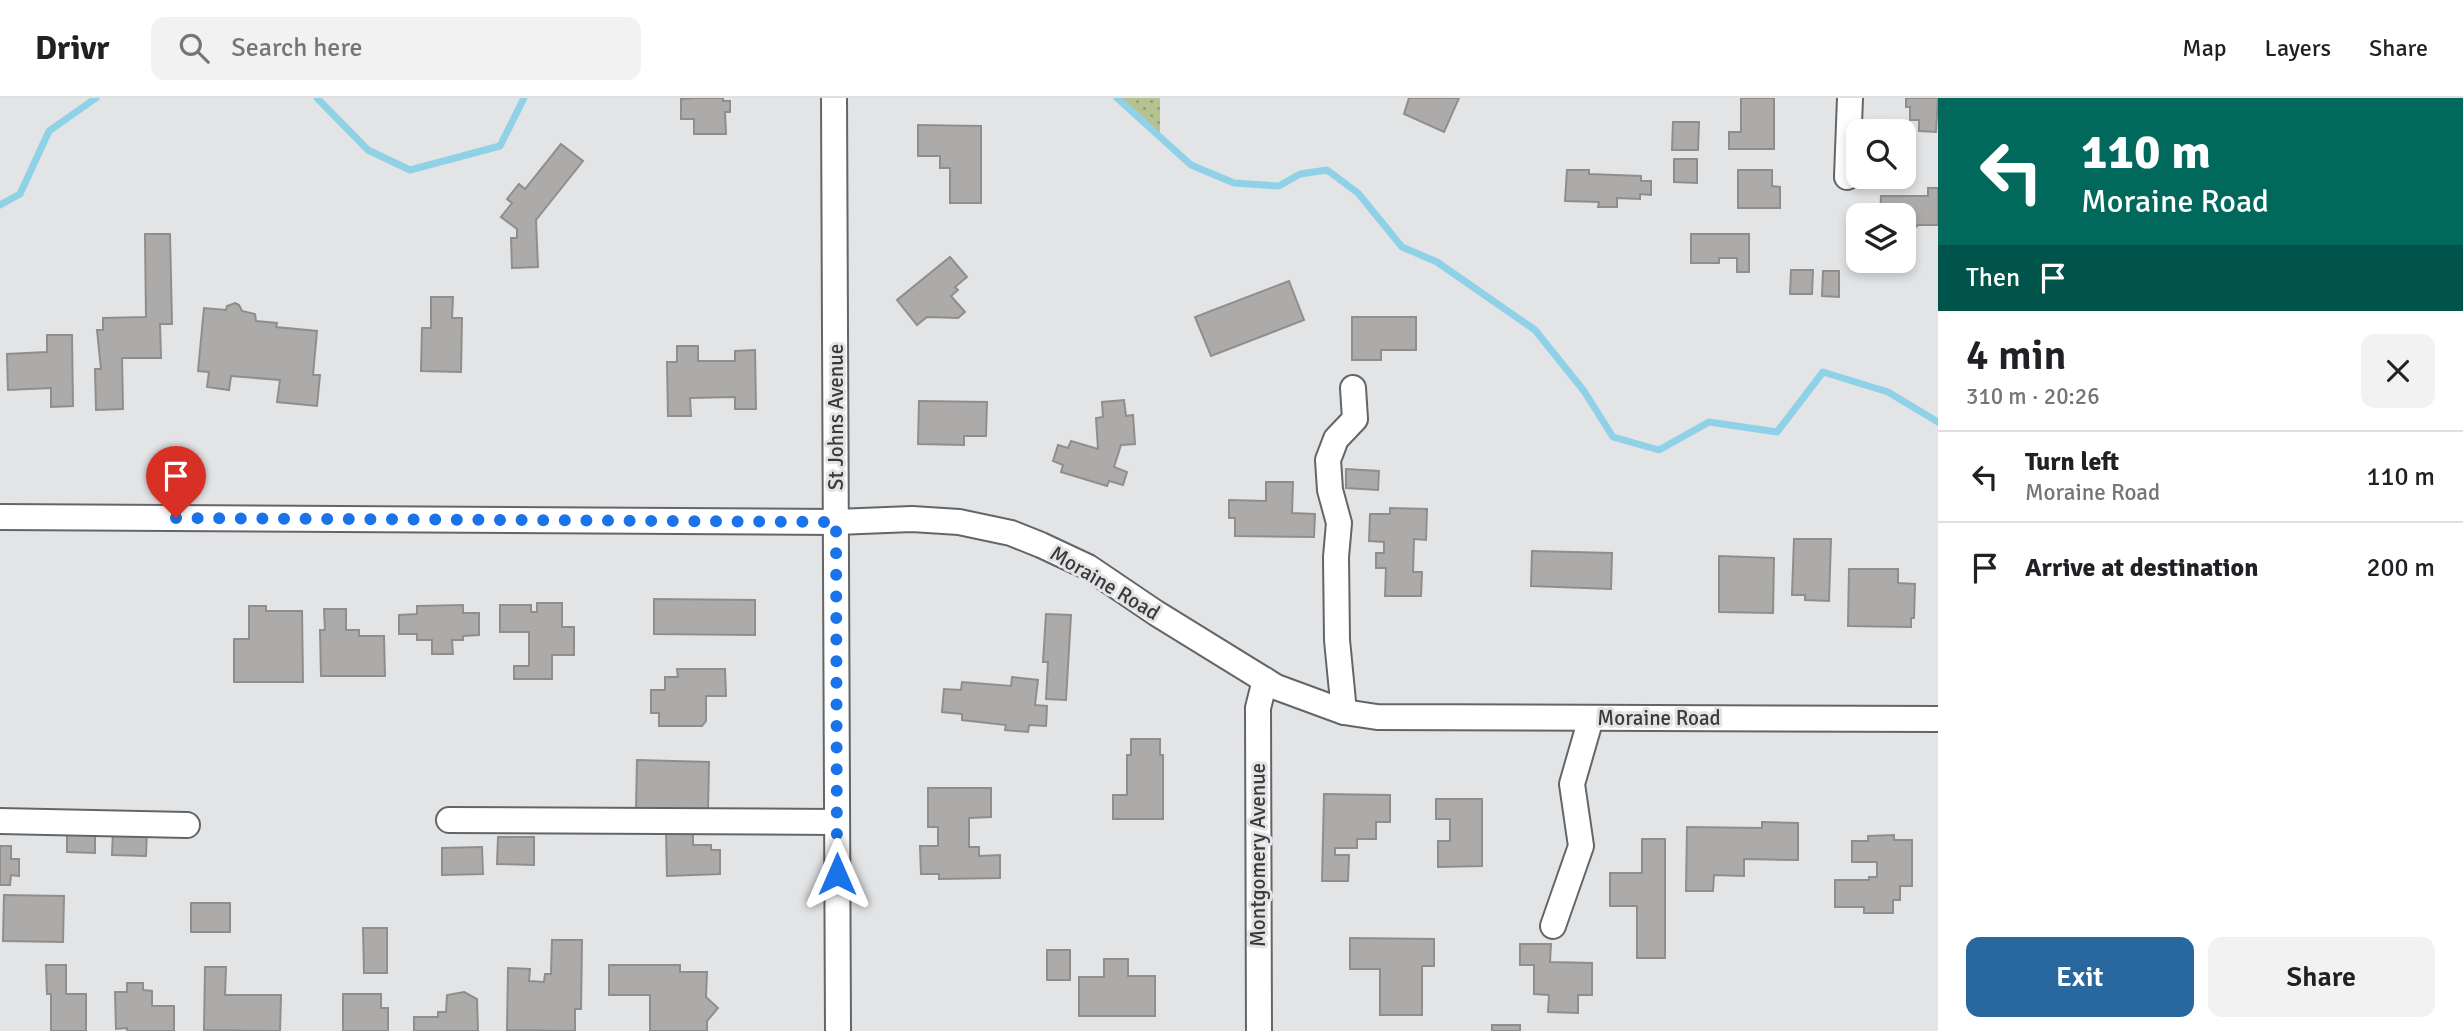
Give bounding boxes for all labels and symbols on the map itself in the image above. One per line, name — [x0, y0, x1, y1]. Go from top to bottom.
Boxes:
street label: St Johns Avenue — [823, 344, 849, 490]
pin — [146, 446, 206, 518]
street label: Moraine Road — [1045, 540, 1165, 626]
street label: Moraine Road — [1597, 705, 1721, 731]
street label: Montgomery Avenue — [1245, 763, 1271, 947]
position arrow — [800, 837, 874, 911]

